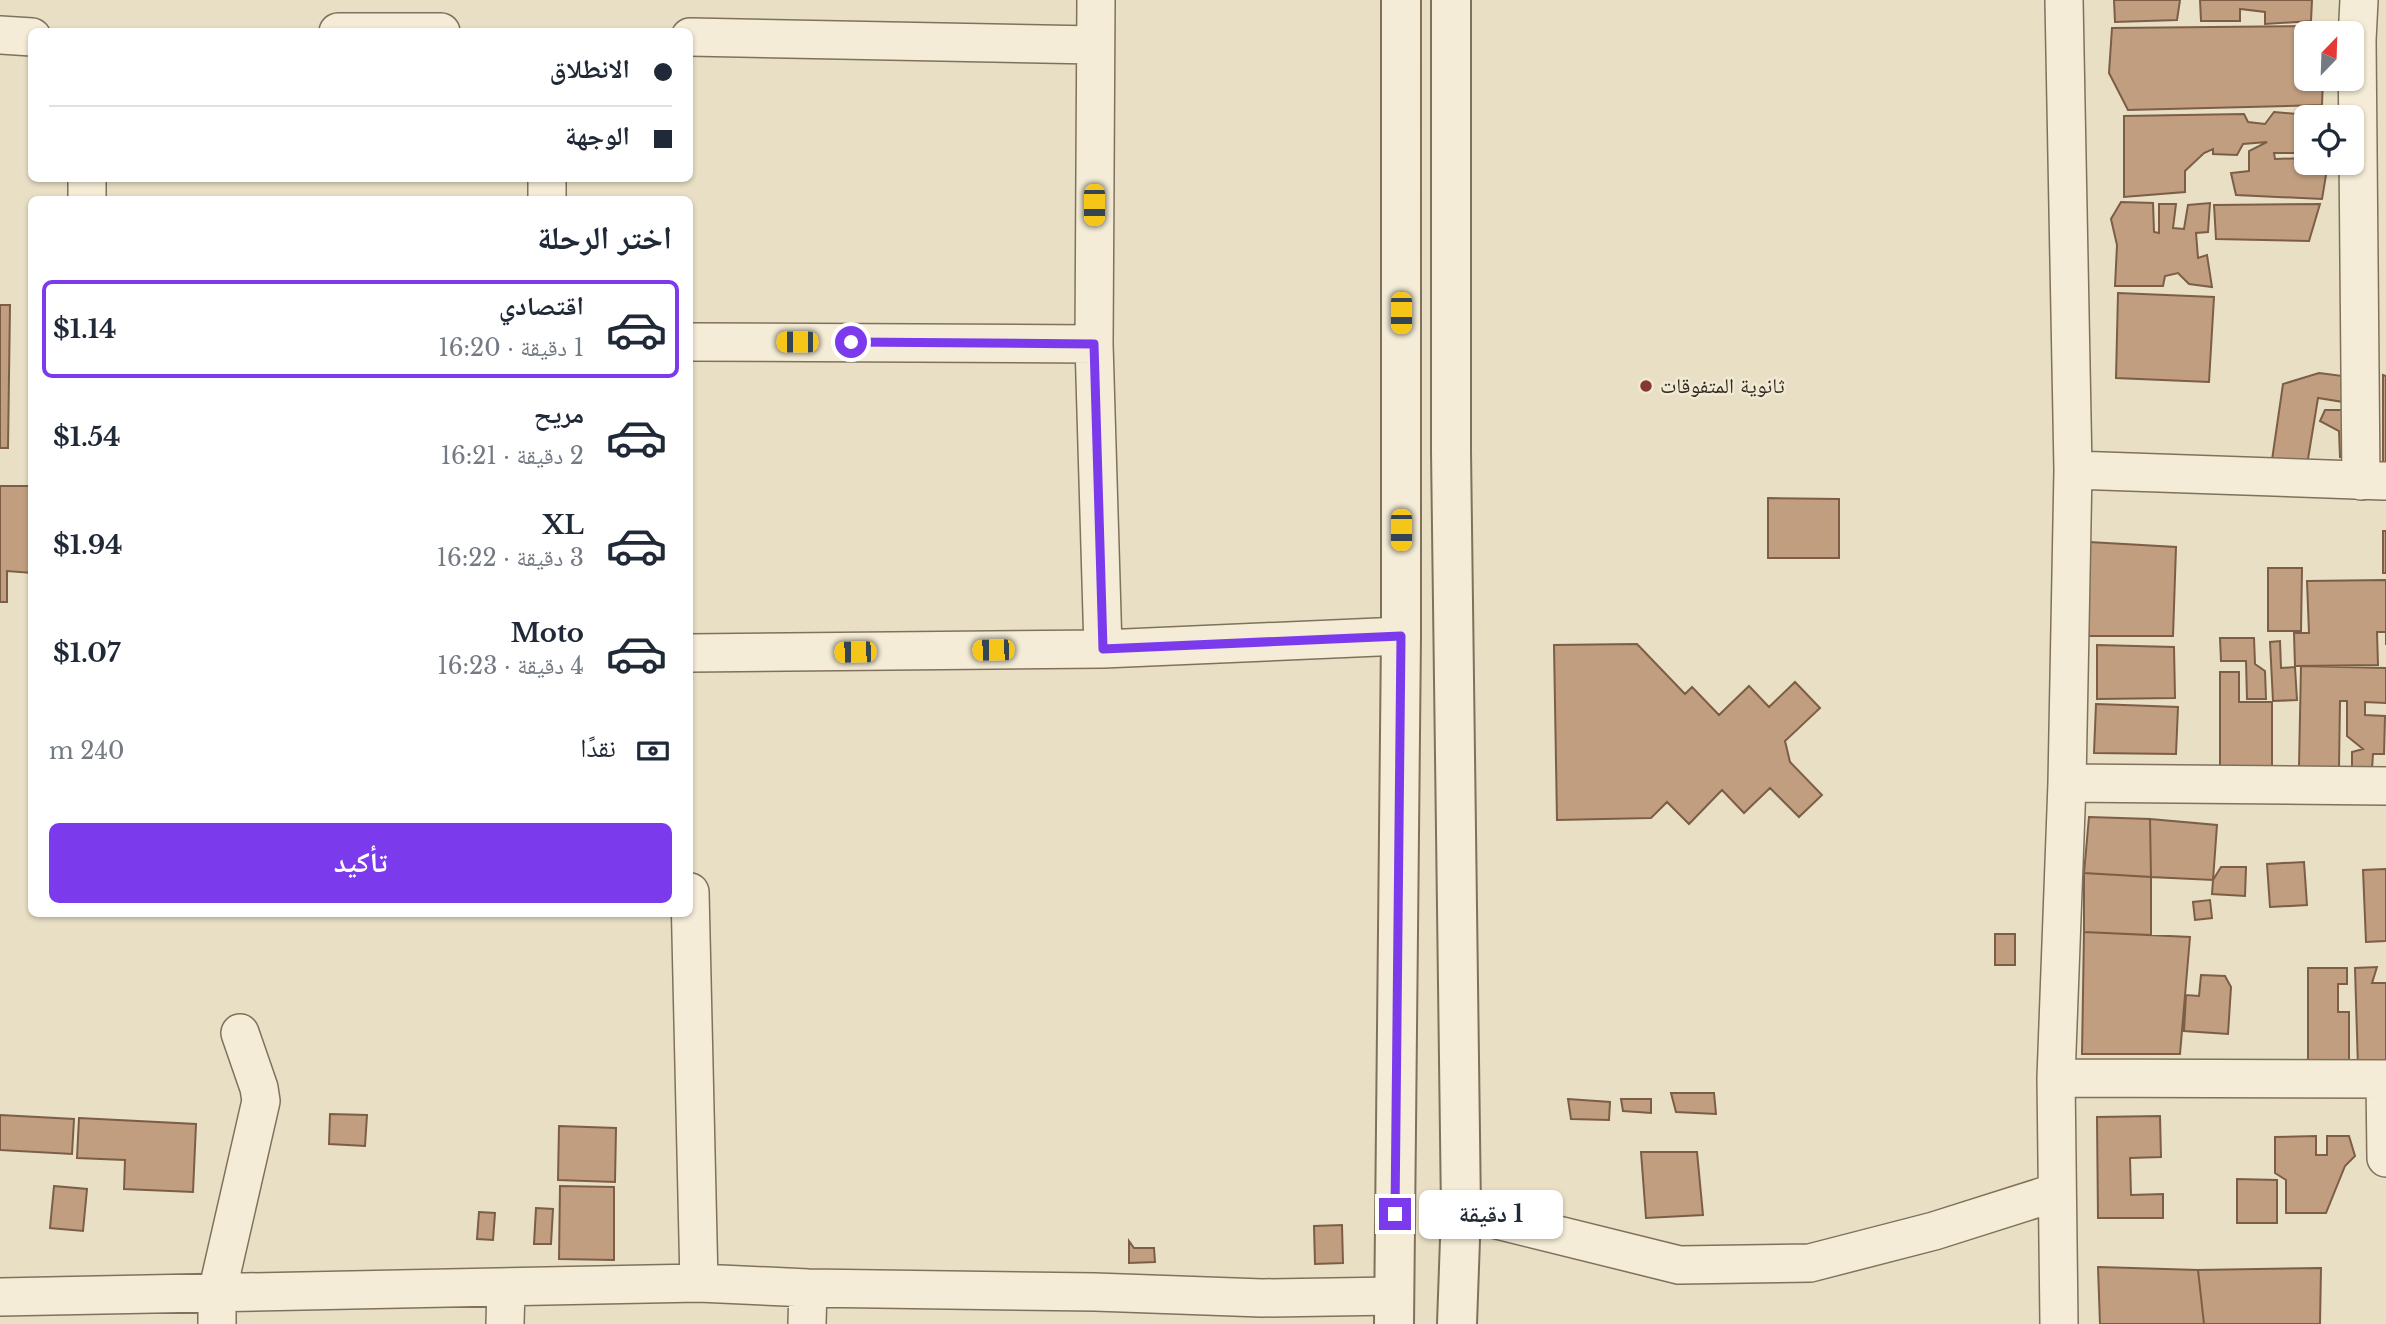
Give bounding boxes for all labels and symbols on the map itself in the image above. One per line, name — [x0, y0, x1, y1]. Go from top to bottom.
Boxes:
north arrow — [2294, 21, 2364, 91]
car — [1084, 184, 1105, 226]
car — [1391, 292, 1412, 334]
route start — [835, 326, 867, 358]
car — [777, 332, 819, 353]
place label: ثانوية المتفوقات — [1660, 373, 1785, 399]
marker: ثانوية المتفوقات — [1638, 378, 1654, 394]
car — [1391, 509, 1412, 551]
car — [972, 639, 1015, 661]
car — [834, 641, 877, 663]
callout: 1 دقيقة — [1420, 1190, 1563, 1238]
route end — [1379, 1198, 1411, 1230]

